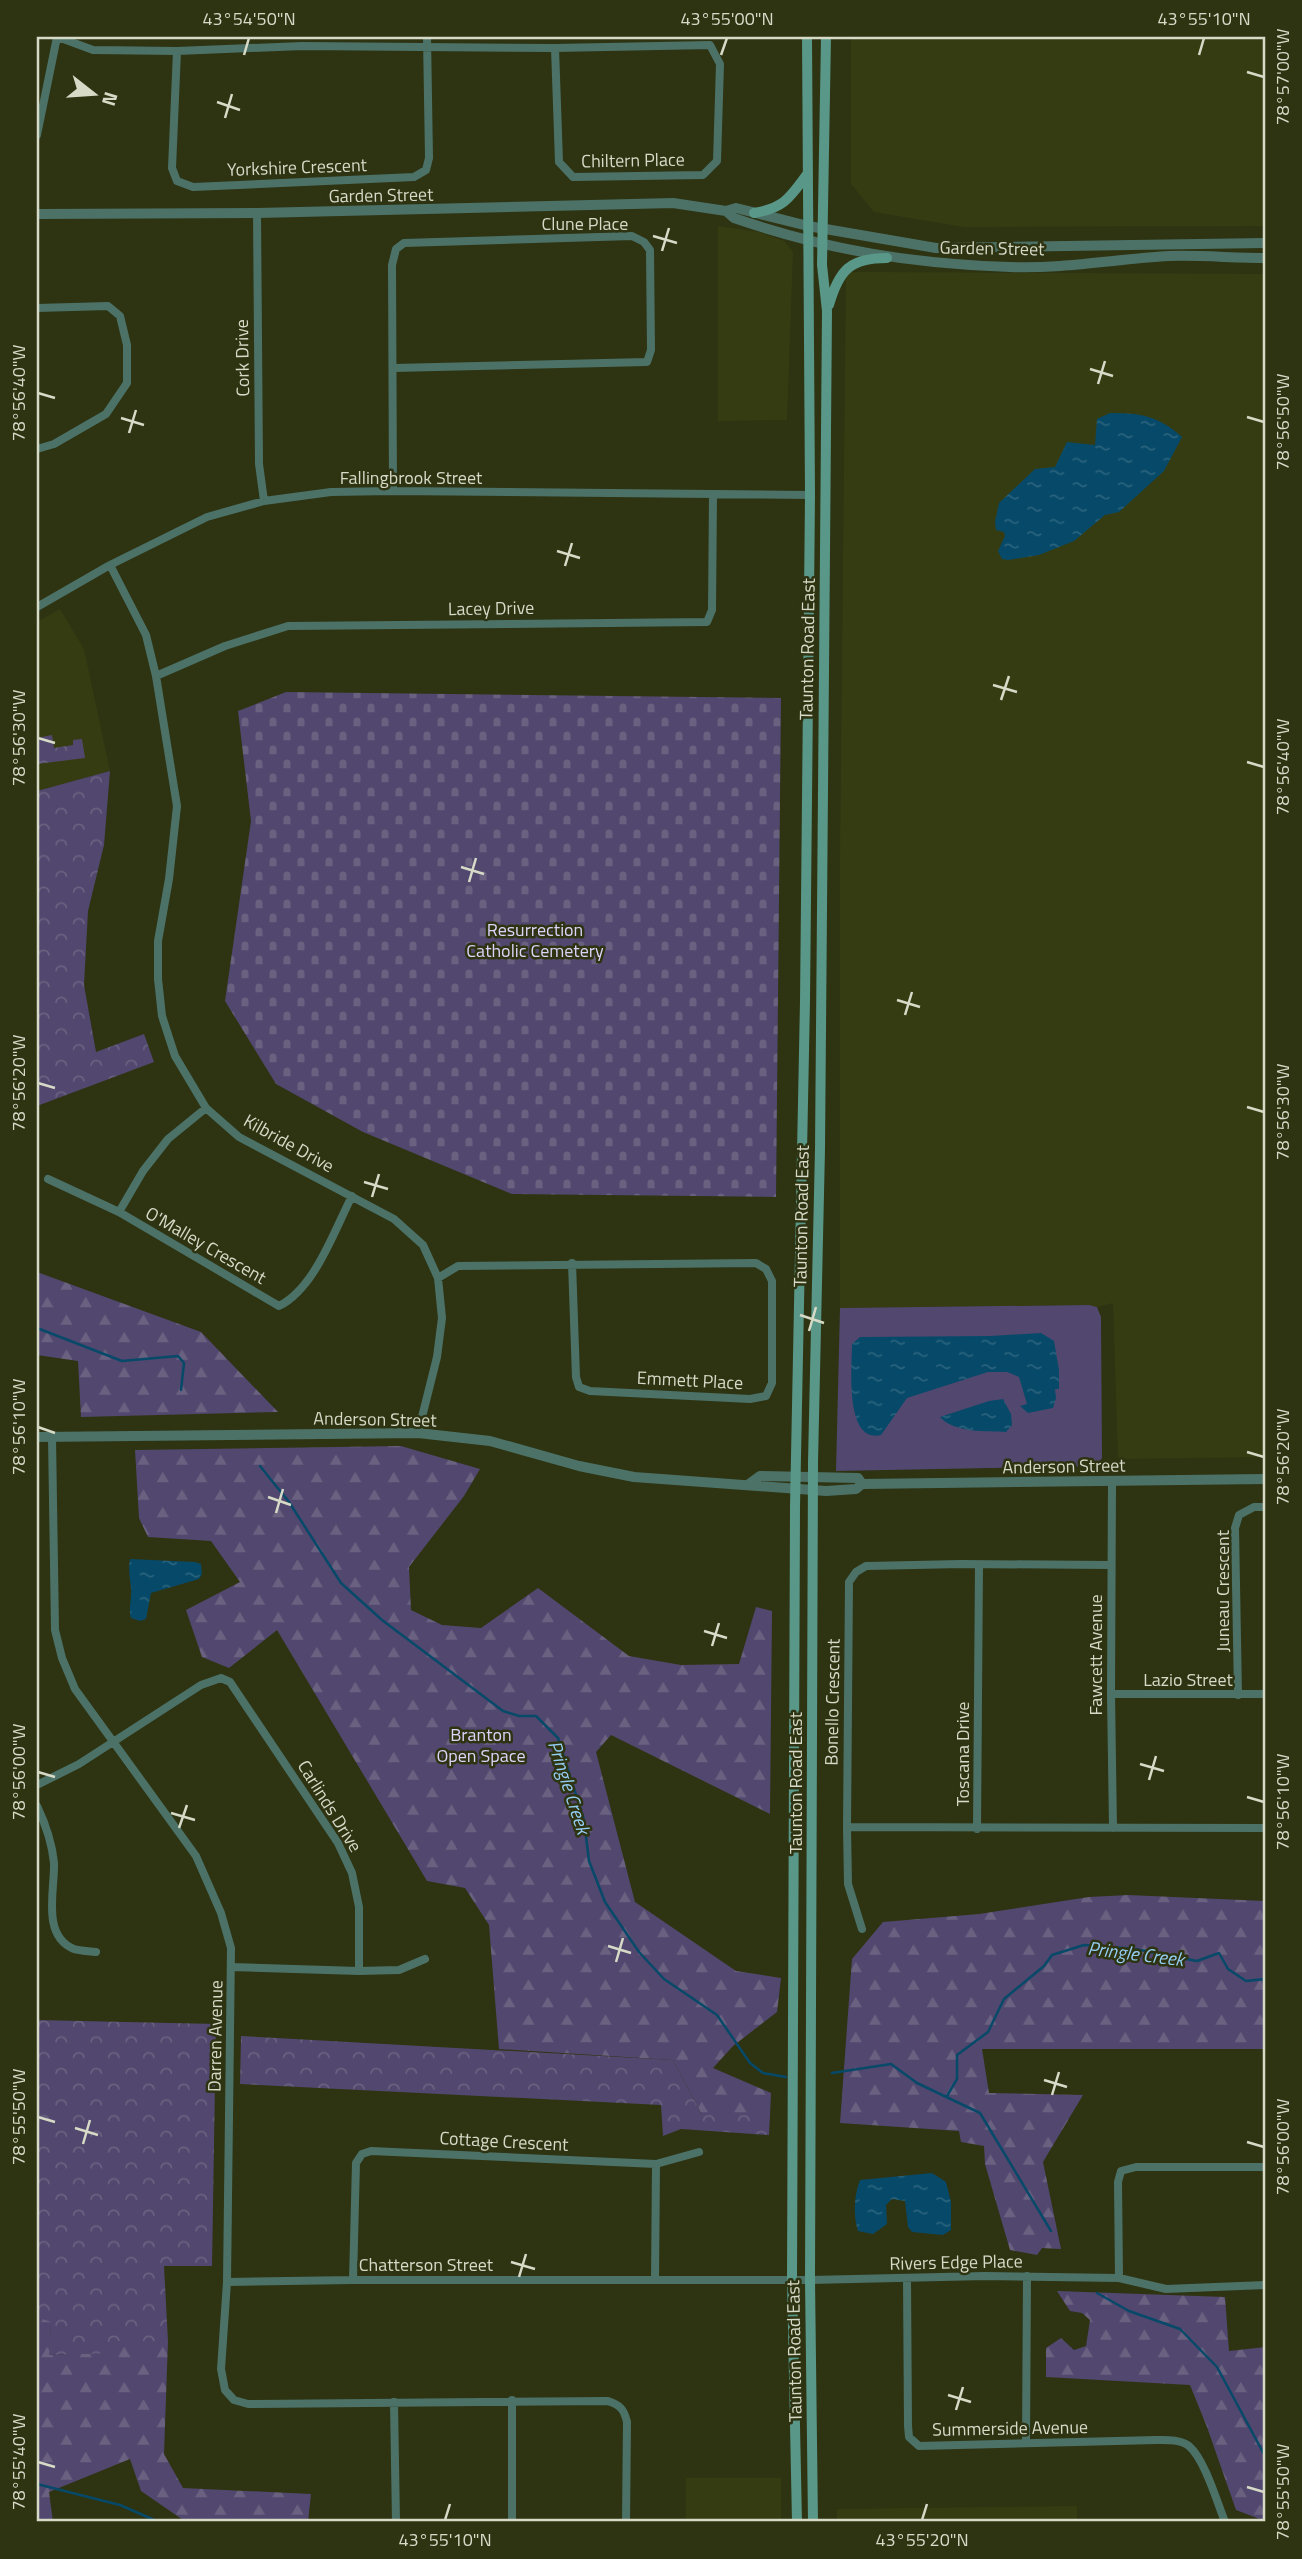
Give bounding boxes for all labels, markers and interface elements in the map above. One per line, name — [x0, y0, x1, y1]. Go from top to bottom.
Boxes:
text: 43°54'50"N — [202, 5, 296, 32]
text: 43°55'00"N — [680, 5, 774, 32]
text: 43°55'10"N — [1157, 5, 1251, 32]
text: 78°57'00"W — [1269, 28, 1296, 125]
north arrow — [60, 60, 130, 130]
text: N — [95, 89, 127, 110]
street label: Chiltern Place — [581, 146, 685, 174]
street label: Yorkshire Crescent — [227, 151, 368, 183]
street label: Garden Street — [328, 181, 434, 209]
street label: Clune Place — [542, 210, 628, 237]
street label: Garden Street — [939, 234, 1045, 262]
street label: Cork Drive — [228, 319, 256, 397]
text: 78°56'40"W — [5, 344, 32, 441]
text: 78°56'50"W — [1269, 373, 1296, 470]
street label: Fallingbrook Street — [340, 464, 483, 491]
street label: Taunton Road East — [792, 577, 822, 720]
street label: Lacey Drive — [448, 594, 534, 622]
text: 78°56'30"W — [5, 689, 32, 786]
text: 78°56'40"W — [1269, 718, 1296, 815]
park label: Resurrection Catholic Cemetery — [466, 916, 604, 964]
text: 78°56'20"W — [5, 1034, 32, 1131]
text: 78°56'30"W — [1269, 1063, 1296, 1160]
street label: Kilbride Drive — [239, 1107, 339, 1179]
street label: Taunton Road East — [786, 1144, 816, 1287]
street label: O'Malley Crescent — [141, 1199, 272, 1291]
street label: Emmett Place — [636, 1364, 744, 1396]
text: 78°56'10"W — [5, 1378, 32, 1475]
street label: Anderson Street — [313, 1404, 437, 1434]
text: 78°56'20"W — [1269, 1408, 1296, 1505]
street label: Anderson Street — [1002, 1451, 1126, 1481]
street label: Juneau Crescent — [1209, 1529, 1236, 1652]
street label: Fawcett Avenue — [1082, 1594, 1109, 1716]
street label: Bonello Crescent — [817, 1638, 847, 1766]
street label: Lazio Street — [1143, 1666, 1234, 1693]
street label: Toscana Drive — [949, 1702, 976, 1806]
street label: Taunton Road East — [782, 1711, 809, 1854]
park label: Branton Open Space — [436, 1721, 526, 1769]
text: 78°56'00"W — [5, 1723, 32, 1820]
water label: Pringle Creek — [541, 1736, 600, 1840]
text: 78°56'10"W — [1269, 1753, 1296, 1850]
street label: Carlinds Drive — [291, 1755, 369, 1857]
water label: Pringle Creek — [1086, 1933, 1188, 1974]
street label: Darren Avenue — [201, 1980, 229, 2092]
text: 78°55'50"W — [5, 2068, 32, 2165]
text: 78°56'00"W — [1269, 2098, 1296, 2195]
street label: Cottage Crescent — [439, 2124, 570, 2158]
street label: Rivers Edge Place — [889, 2247, 1023, 2277]
street label: Chatterson Street — [359, 2251, 494, 2278]
street label: Taunton Road East — [779, 2279, 809, 2422]
text: 78°55'40"W — [5, 2413, 32, 2510]
street label: Summerside Avenue — [932, 2413, 1088, 2443]
text: 78°55'50"W — [1269, 2443, 1296, 2540]
text: 43°55'10"N — [398, 2526, 492, 2553]
text: 43°55'20"N — [875, 2526, 969, 2553]

